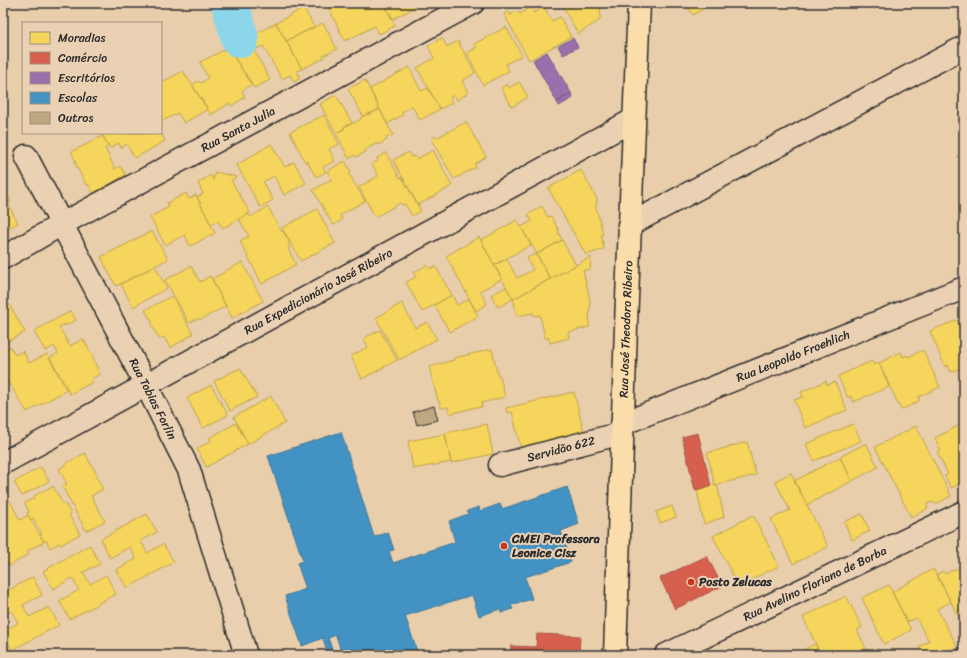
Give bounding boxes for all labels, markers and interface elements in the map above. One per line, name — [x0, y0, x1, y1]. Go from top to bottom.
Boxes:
legend — [22, 22, 162, 134]
text: Moradias — [58, 27, 105, 49]
text: Comércio — [58, 47, 107, 69]
text: Escritórios — [58, 67, 115, 89]
text: Escolas — [58, 87, 98, 109]
street label: Rua Santa Julia — [197, 100, 279, 158]
text: Outros — [58, 107, 93, 129]
street label: Rua Expedicionário José Ribeiro — [240, 242, 397, 341]
street label: Rua José Theodoro Ribeiro — [612, 260, 639, 398]
street label: Rua Leopoldo Froehlich — [733, 323, 853, 389]
street label: Rua Tobias Forlin — [123, 354, 183, 444]
street label: Servidão 622 — [524, 430, 597, 468]
place label: CMEI Professora Leonice Cisz — [511, 528, 600, 564]
street label: Rua Avelino Floriano de Borba — [739, 540, 890, 628]
marker: CMEI Professora Leonice Cisz — [499, 541, 509, 551]
place label: Posto Zelucas — [699, 571, 772, 593]
marker: Posto Zelucas — [686, 577, 696, 587]

